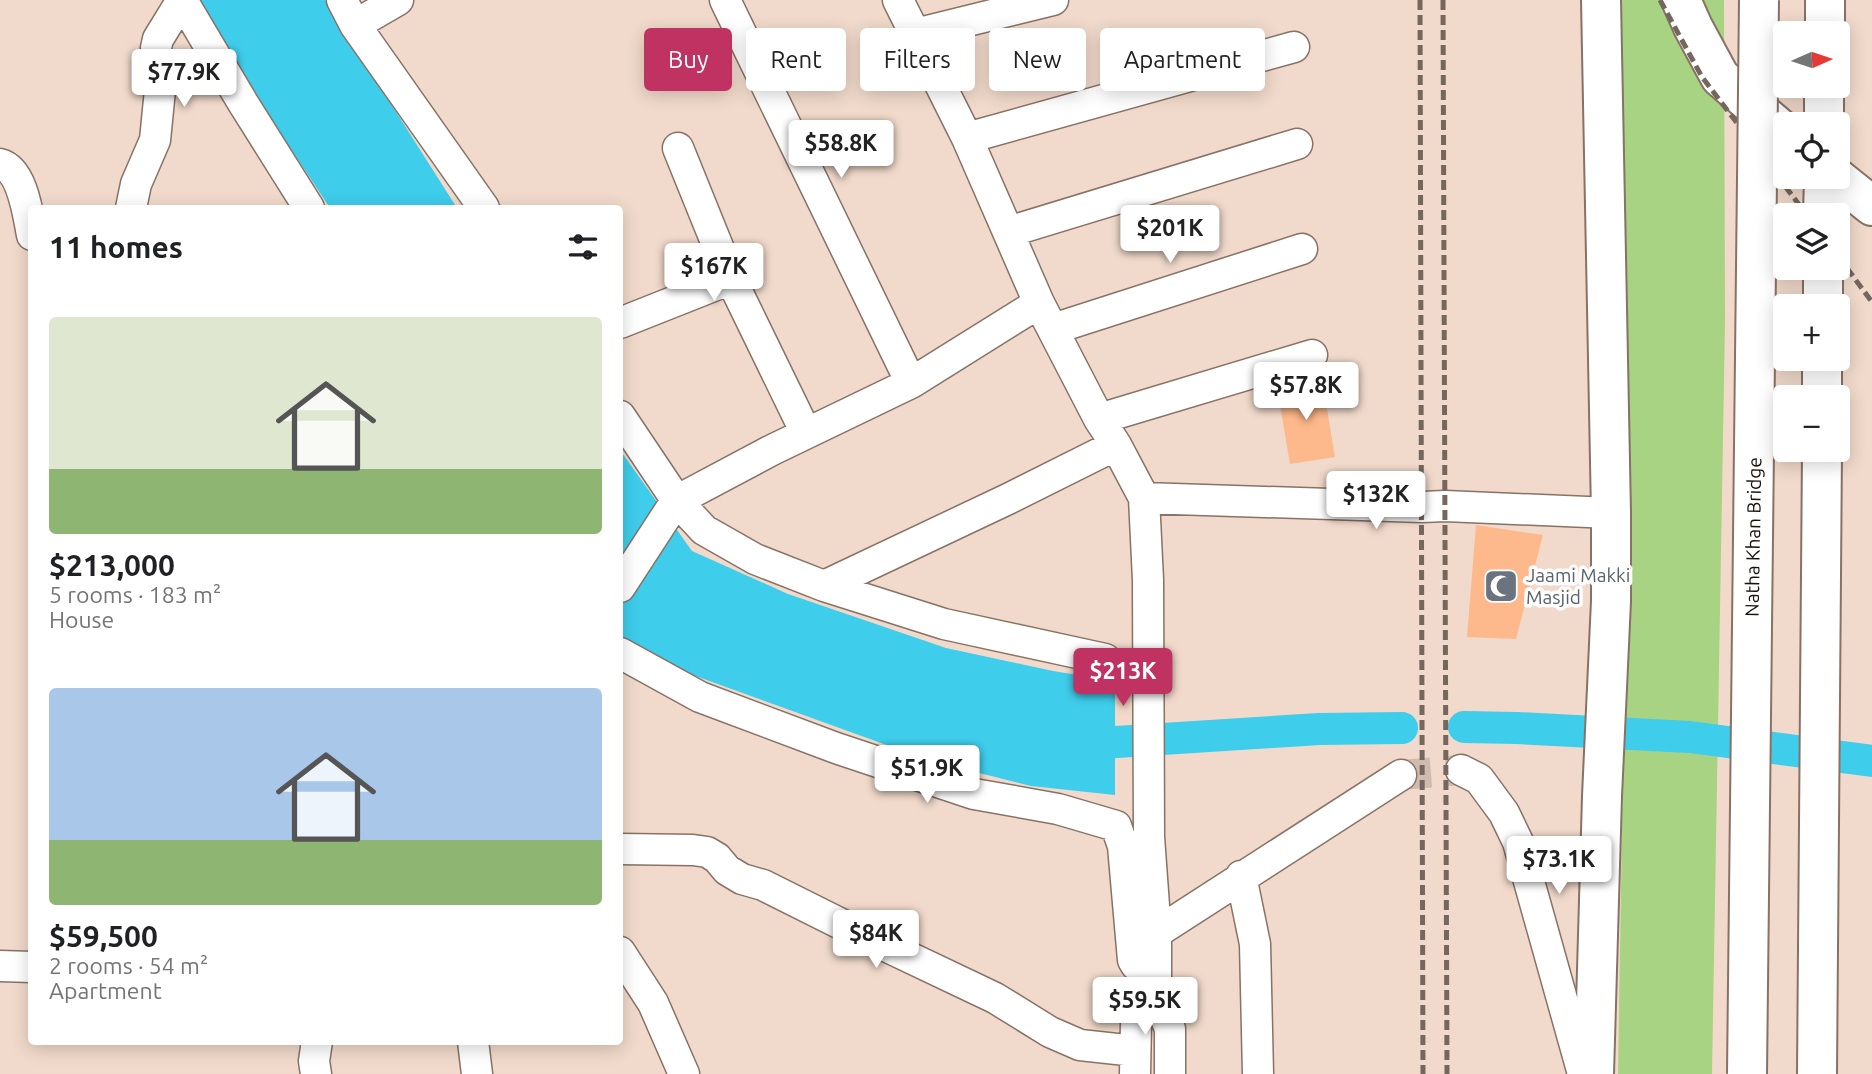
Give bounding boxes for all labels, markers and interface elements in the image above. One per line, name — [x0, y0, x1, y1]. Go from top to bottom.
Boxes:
north arrow — [1773, 21, 1850, 98]
map controls — [1773, 21, 1850, 462]
chip: Buy — [644, 28, 732, 91]
chip: Rent — [746, 28, 846, 91]
chip: Filters — [860, 28, 975, 91]
chip: New — [989, 28, 1086, 91]
chip: Apartment — [1100, 28, 1265, 91]
pin: $77.9K — [127, 50, 241, 109]
text: $77.9K — [148, 59, 220, 84]
button: locate — [1773, 112, 1850, 189]
pin: $58.8K — [784, 120, 898, 180]
text: $58.8K — [805, 130, 877, 155]
button: layers — [1773, 203, 1850, 280]
pin: $201K — [1121, 205, 1219, 265]
text: $201K — [1136, 215, 1204, 240]
icon: filters — [564, 228, 602, 266]
text: 11 homes — [49, 230, 183, 264]
pin: $167K — [665, 244, 763, 303]
text: $167K — [680, 253, 748, 278]
button: + — [1773, 294, 1850, 371]
pin: $57.8K — [1249, 362, 1363, 422]
icon: home — [263, 363, 389, 489]
text: $57.8K — [1270, 372, 1342, 397]
button: − — [1773, 385, 1850, 462]
street label: Natha Khan Bridge — [1741, 457, 1765, 617]
pin: $132K — [1327, 472, 1425, 531]
text: $132K — [1342, 481, 1410, 506]
text: $213,000 — [49, 548, 175, 582]
place label: Jaami Makki Masjid — [1526, 564, 1630, 608]
mosque icon: Jaami Makki Masjid — [1482, 567, 1520, 605]
text: 5 rooms · 183 m² — [49, 582, 221, 607]
text: House — [49, 607, 114, 632]
pin: $213K — [1074, 648, 1172, 708]
text: $213K — [1089, 658, 1157, 683]
icon: home — [263, 734, 389, 860]
pin: $51.9K — [870, 746, 984, 805]
text: $51.9K — [891, 755, 963, 780]
pin: $73.1K — [1502, 836, 1616, 896]
text: $73.1K — [1523, 846, 1595, 871]
pin: $84K — [835, 911, 917, 970]
text: $59,500 — [49, 919, 158, 953]
text: $84K — [849, 920, 903, 945]
text: 2 rooms · 54 m² — [49, 953, 208, 978]
text: Apartment — [49, 978, 162, 1003]
pin: $59.5K — [1088, 978, 1202, 1037]
text: $59.5K — [1109, 987, 1181, 1012]

